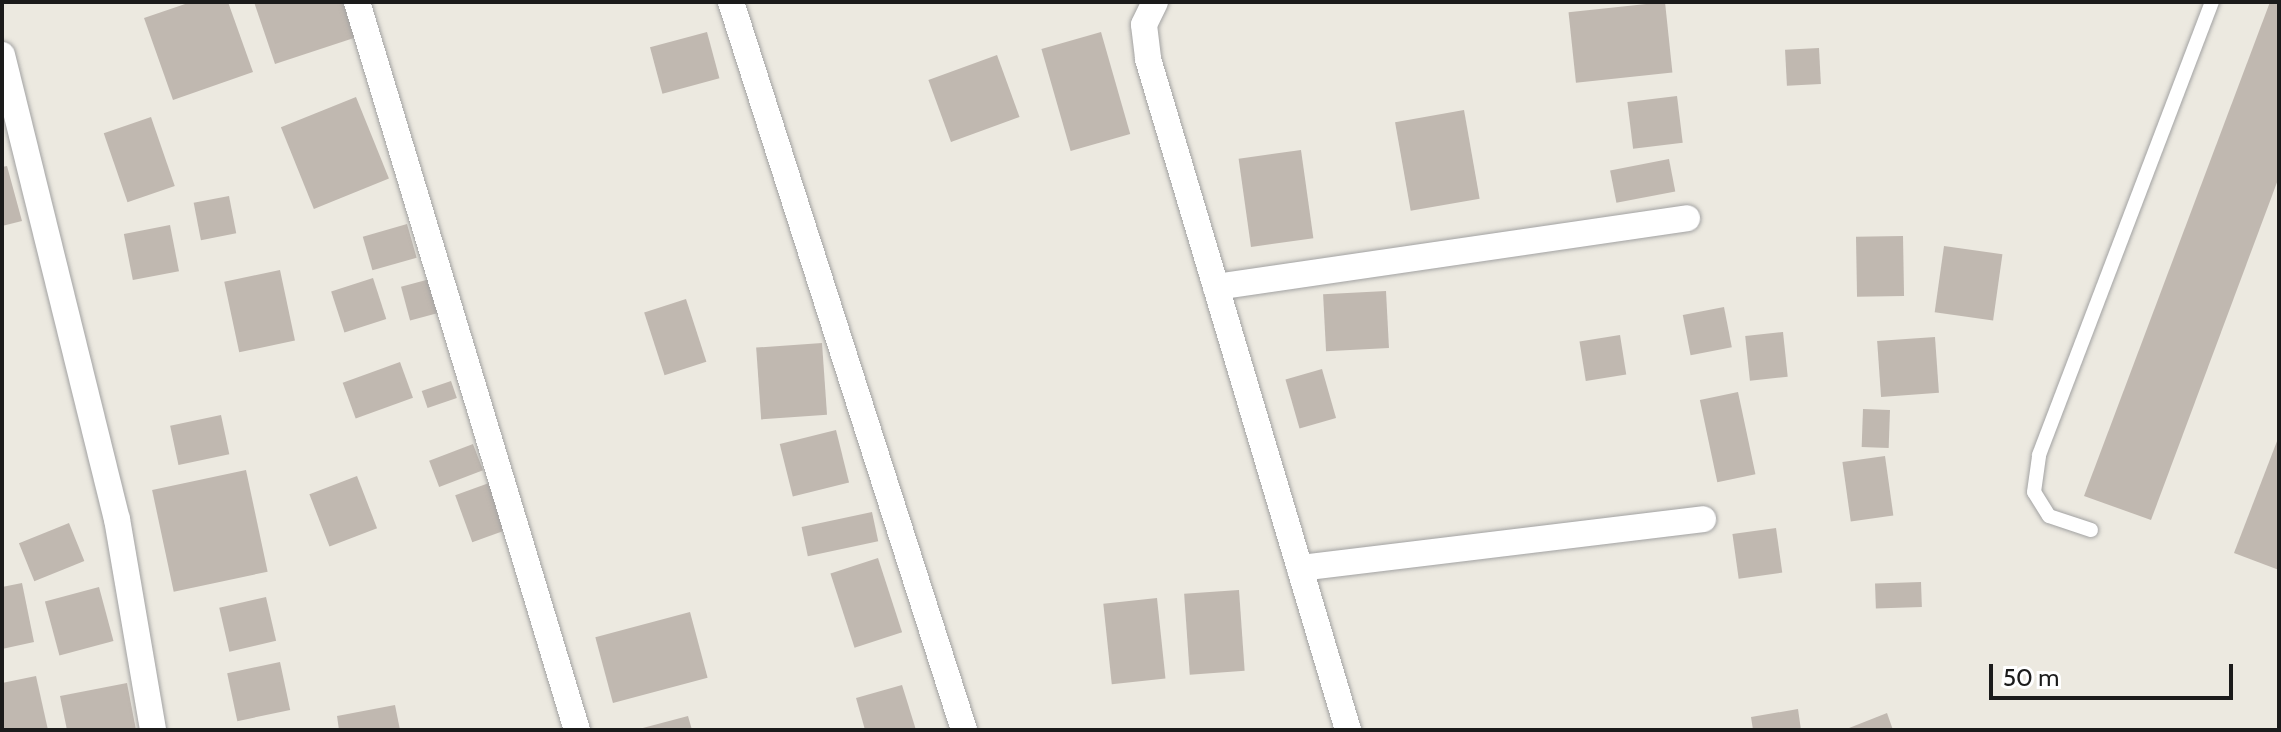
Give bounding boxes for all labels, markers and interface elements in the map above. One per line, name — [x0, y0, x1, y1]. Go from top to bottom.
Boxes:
scale bar — [1993, 648, 2237, 698]
text: 50 m — [2003, 663, 2059, 692]

